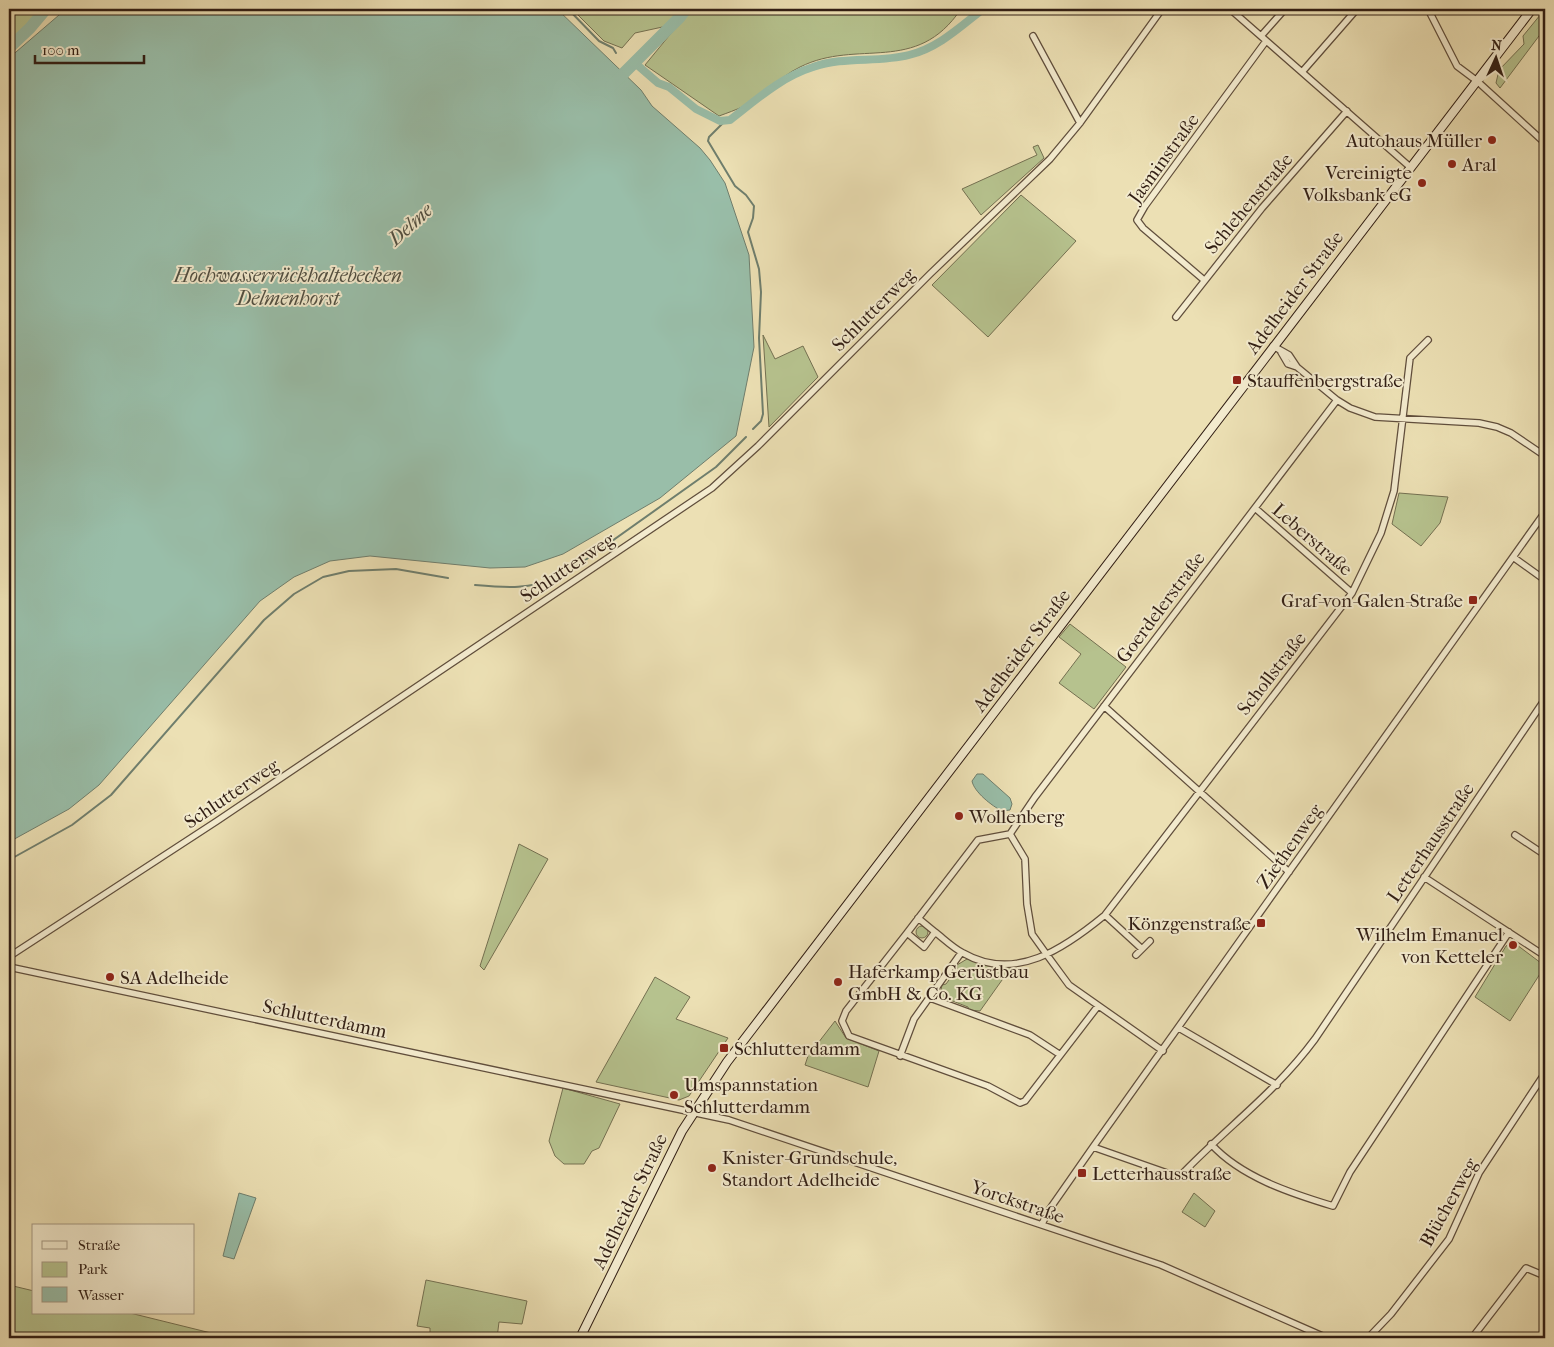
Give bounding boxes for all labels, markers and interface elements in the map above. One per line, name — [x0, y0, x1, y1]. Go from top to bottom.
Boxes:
scale bar — [35, 32, 144, 64]
north arrow — [1472, 32, 1522, 82]
text: N — [1491, 37, 1503, 54]
text: 100 m — [42, 41, 80, 59]
street label: Jasminstraße — [1123, 109, 1204, 209]
place label: Autohaus Müller — [1345, 130, 1483, 152]
marker: Autohaus Müller — [1486, 134, 1498, 146]
street label: Schlehenstraße — [1200, 149, 1297, 258]
place label: Aral — [1461, 154, 1496, 176]
marker: Aral — [1446, 158, 1458, 170]
place label: Vereinigte Volksbank eG — [1302, 162, 1412, 206]
marker: Vereinigte Volksbank eG — [1416, 177, 1428, 189]
water label: Delme — [382, 198, 438, 252]
street label: Adelheider Straße — [1241, 227, 1348, 359]
street label: Schlutterweg — [827, 263, 921, 356]
water label: Hochwasserrückhaltebecken Delmenhorst — [173, 264, 402, 310]
place label: Stauffenbergstraße — [1247, 370, 1403, 392]
marker: Stauffenbergstraße — [1231, 374, 1243, 386]
street label: Leberstraße — [1268, 499, 1357, 580]
street label: Schlutterweg — [516, 528, 620, 607]
street label: Goerdelerstraße — [1112, 548, 1210, 667]
street label: Adelheider Straße — [968, 585, 1075, 717]
place label: Graf-von-Galen-Straße — [1281, 590, 1463, 612]
marker: Graf-von-Galen-Straße — [1467, 594, 1479, 606]
street label: Schollstraße — [1233, 628, 1311, 719]
street label: Schlutterweg — [180, 754, 284, 833]
street label: Letterhausstraße — [1383, 779, 1479, 907]
street label: Ziethenweg — [1253, 799, 1328, 893]
place label: Wollenberg — [968, 806, 1065, 828]
marker: Wollenberg — [953, 810, 965, 822]
place label: Könzgenstraße — [1128, 913, 1251, 935]
marker: Könzgenstraße — [1255, 917, 1267, 929]
place label: Wilhelm Emanuel von Ketteler — [1355, 924, 1504, 968]
marker: Wilhelm Emanuel von Ketteler — [1507, 939, 1519, 951]
place label: Haferkamp Gerüstbau GmbH & Co. KG — [848, 961, 1029, 1005]
place label: SA Adelheide — [120, 967, 229, 989]
marker: SA Adelheide — [104, 971, 116, 983]
marker: Haferkamp Gerüstbau GmbH & Co. KG — [832, 976, 844, 988]
street label: Schlutterdamm — [261, 995, 389, 1043]
place label: Schlutterdamm — [734, 1038, 860, 1060]
marker: Schlutterdamm — [718, 1042, 730, 1054]
place label: Umspannstation Schlutterdamm — [684, 1074, 818, 1118]
marker: Umspannstation Schlutterdamm — [668, 1089, 680, 1101]
street label: Adelheider Straße — [587, 1130, 672, 1274]
place label: Knister-Grundschule, Standort Adelheide — [722, 1147, 897, 1191]
street label: Blücherweg — [1416, 1154, 1483, 1251]
marker: Knister-Grundschule, Standort Adelheide — [706, 1162, 718, 1174]
place label: Letterhausstraße — [1092, 1163, 1232, 1185]
marker: Letterhausstraße — [1076, 1167, 1088, 1179]
street label: Yorckstraße — [967, 1175, 1067, 1228]
legend — [32, 1224, 195, 1314]
text: Straße — [78, 1236, 121, 1254]
text: Park — [78, 1260, 108, 1278]
text: Wasser — [77, 1286, 124, 1304]

